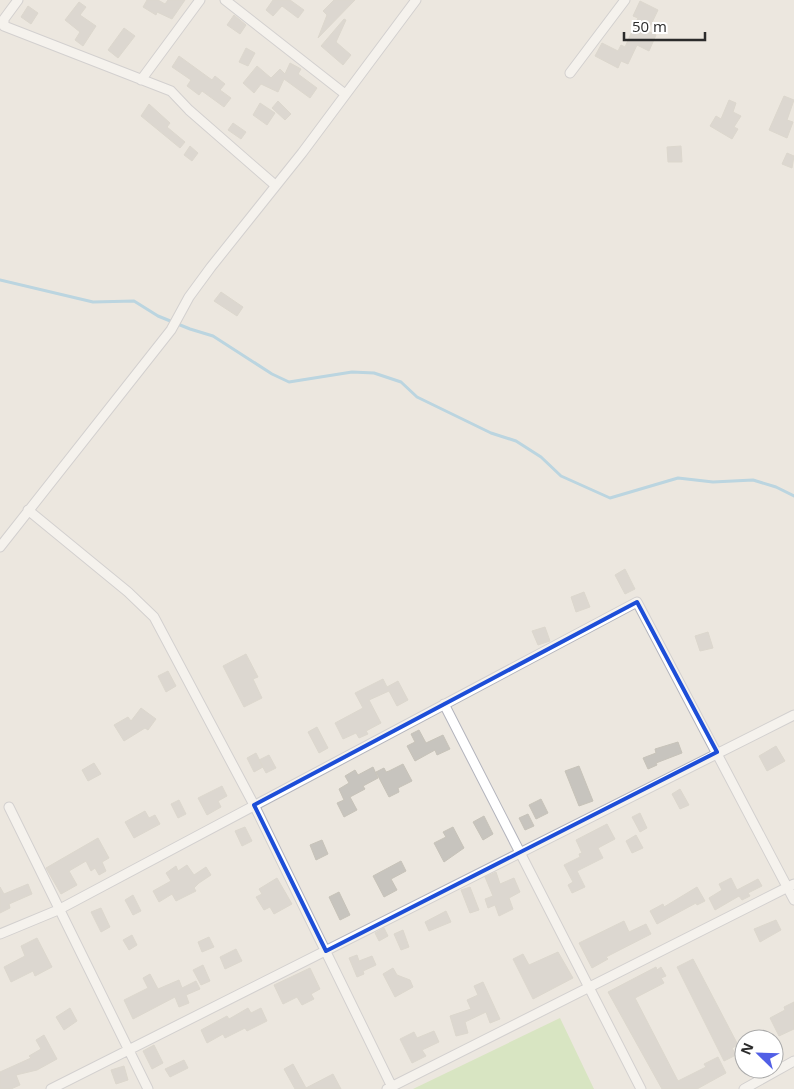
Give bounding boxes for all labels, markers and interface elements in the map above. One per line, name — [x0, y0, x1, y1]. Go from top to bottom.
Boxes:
scale bar — [624, 10, 705, 42]
text: 50 m — [632, 16, 667, 36]
north arrow — [734, 1029, 784, 1079]
text: N — [736, 1040, 758, 1058]

